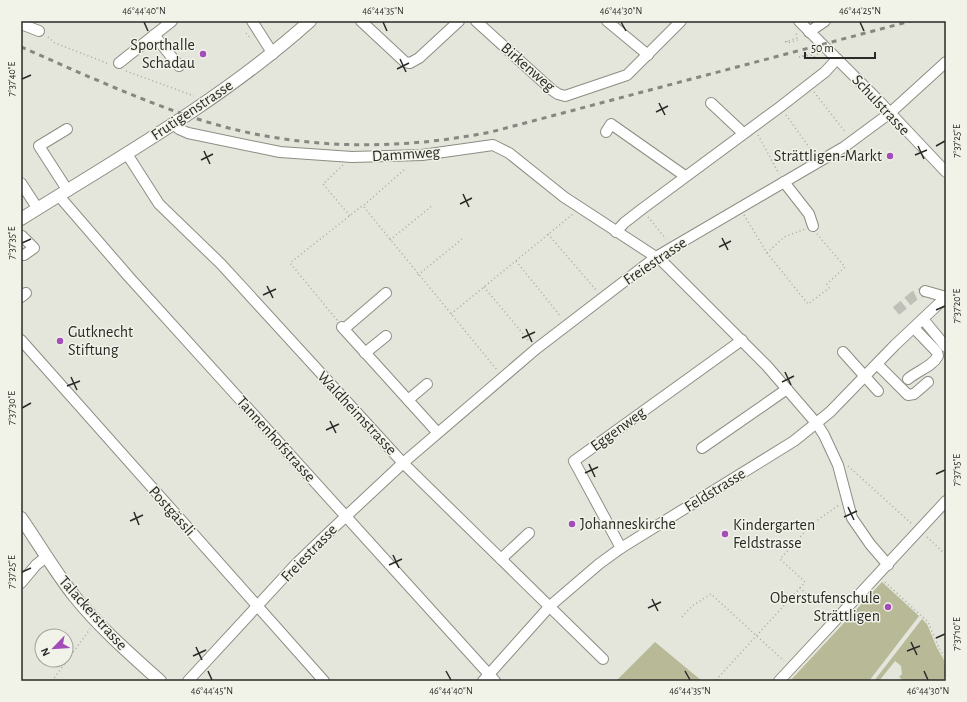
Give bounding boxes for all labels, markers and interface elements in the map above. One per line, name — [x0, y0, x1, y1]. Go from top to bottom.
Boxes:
text: 46°44'40"N — [122, 6, 166, 16]
text: 46°44'35"N — [362, 6, 404, 16]
text: 46°44'30"N — [600, 6, 642, 16]
text: 46°44'25"N — [839, 6, 881, 16]
scale bar — [805, 34, 875, 60]
place label: Sporthalle Schadau — [130, 37, 195, 71]
street label: Birkenweg — [498, 39, 558, 95]
text: 50 m — [811, 42, 834, 54]
marker: Sporthalle Schadau — [198, 49, 208, 59]
text: 7°37'40"E — [7, 61, 17, 96]
street label: Schulstrasse — [849, 72, 913, 138]
street label: Frutigenstrasse — [148, 77, 236, 143]
text: 7°37'25"E — [952, 124, 962, 158]
street label: Dammweg — [371, 144, 441, 164]
place label: Strättligen-Markt — [774, 148, 882, 164]
marker: Strättligen-Markt — [885, 151, 895, 161]
text: 7°37'35"E — [7, 226, 17, 259]
street label: Freiestrasse — [620, 234, 690, 288]
text: 7°37'20"E — [952, 289, 962, 323]
place label: Gutknecht Stiftung — [68, 324, 133, 358]
marker: Gutknecht Stiftung — [55, 336, 65, 346]
street label: Waldheimstrasse — [314, 368, 400, 458]
text: 7°37'30"E — [7, 391, 17, 425]
street label: Tannenhofstrasse — [233, 393, 319, 485]
street label: Eggenweg — [588, 404, 649, 454]
text: 7°37'15"E — [952, 454, 962, 486]
street label: Feldstrasse — [682, 465, 748, 515]
street label: Postgässli — [146, 483, 198, 539]
place label: Johanneskirche — [580, 516, 676, 532]
place label: Kindergarten Feldstrasse — [733, 517, 815, 551]
marker: Johanneskirche — [567, 519, 577, 529]
street label: Freiestrasse — [278, 521, 340, 585]
marker: Kindergarten Feldstrasse — [720, 529, 730, 539]
text: 7°37'25"E — [7, 555, 17, 589]
street label: Talackerstrasse — [56, 573, 130, 653]
place label: Oberstufenschule Strättligen — [770, 590, 880, 624]
marker: Oberstufenschule Strättligen — [883, 602, 893, 612]
text: 7°37'10"E — [952, 617, 962, 651]
north arrow — [34, 628, 74, 668]
text: N — [39, 646, 52, 658]
text: 46°44'45"N — [191, 686, 233, 696]
text: 46°44'40"N — [429, 686, 473, 696]
text: 46°44'35"N — [669, 686, 711, 696]
text: 46°44'30"N — [907, 686, 949, 696]

